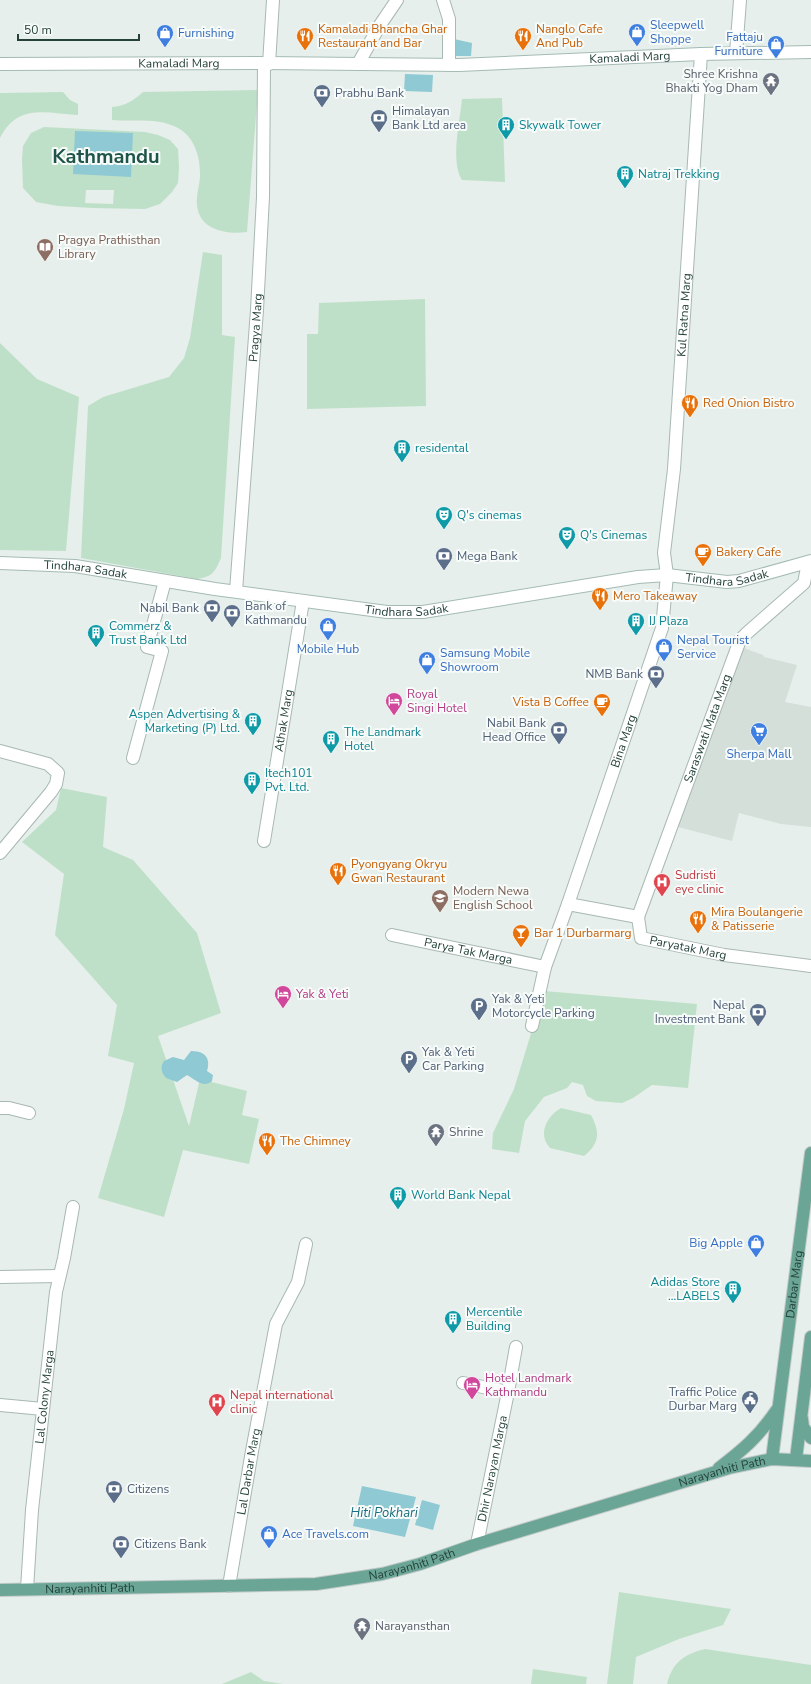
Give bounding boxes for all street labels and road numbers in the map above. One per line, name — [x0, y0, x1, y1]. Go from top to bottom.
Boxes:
street label: Kamaladi Marg — [589, 47, 671, 67]
street label: Kamaladi Marg — [138, 55, 220, 71]
street label: Kul Ratna Marg — [673, 273, 695, 357]
street label: Pragya Marg — [245, 293, 266, 363]
street label: Tindhara Sadak — [44, 557, 129, 583]
street label: Tindhara Sadak — [685, 565, 771, 590]
street label: Tindhara Sadak — [364, 600, 450, 620]
street label: Saraswati Mata Marg — [680, 672, 735, 785]
street label: Athak Marg — [271, 688, 297, 753]
street label: Bina Marg — [607, 713, 640, 770]
street label: Paryatak Marg — [648, 932, 728, 963]
street label: Parya Tak Marga — [423, 934, 514, 968]
street label: Darbar Marg — [782, 1250, 807, 1319]
street label: Lal Colony Marga — [31, 1349, 58, 1445]
street label: Dhir Narayan Marga — [474, 1414, 511, 1523]
street label: Lal Darbar Marg — [233, 1427, 264, 1516]
street label: Narayanhiti Path — [676, 1453, 767, 1491]
street label: Narayanhiti Path — [367, 1544, 457, 1584]
street label: Narayanhiti Path — [45, 1579, 135, 1597]

